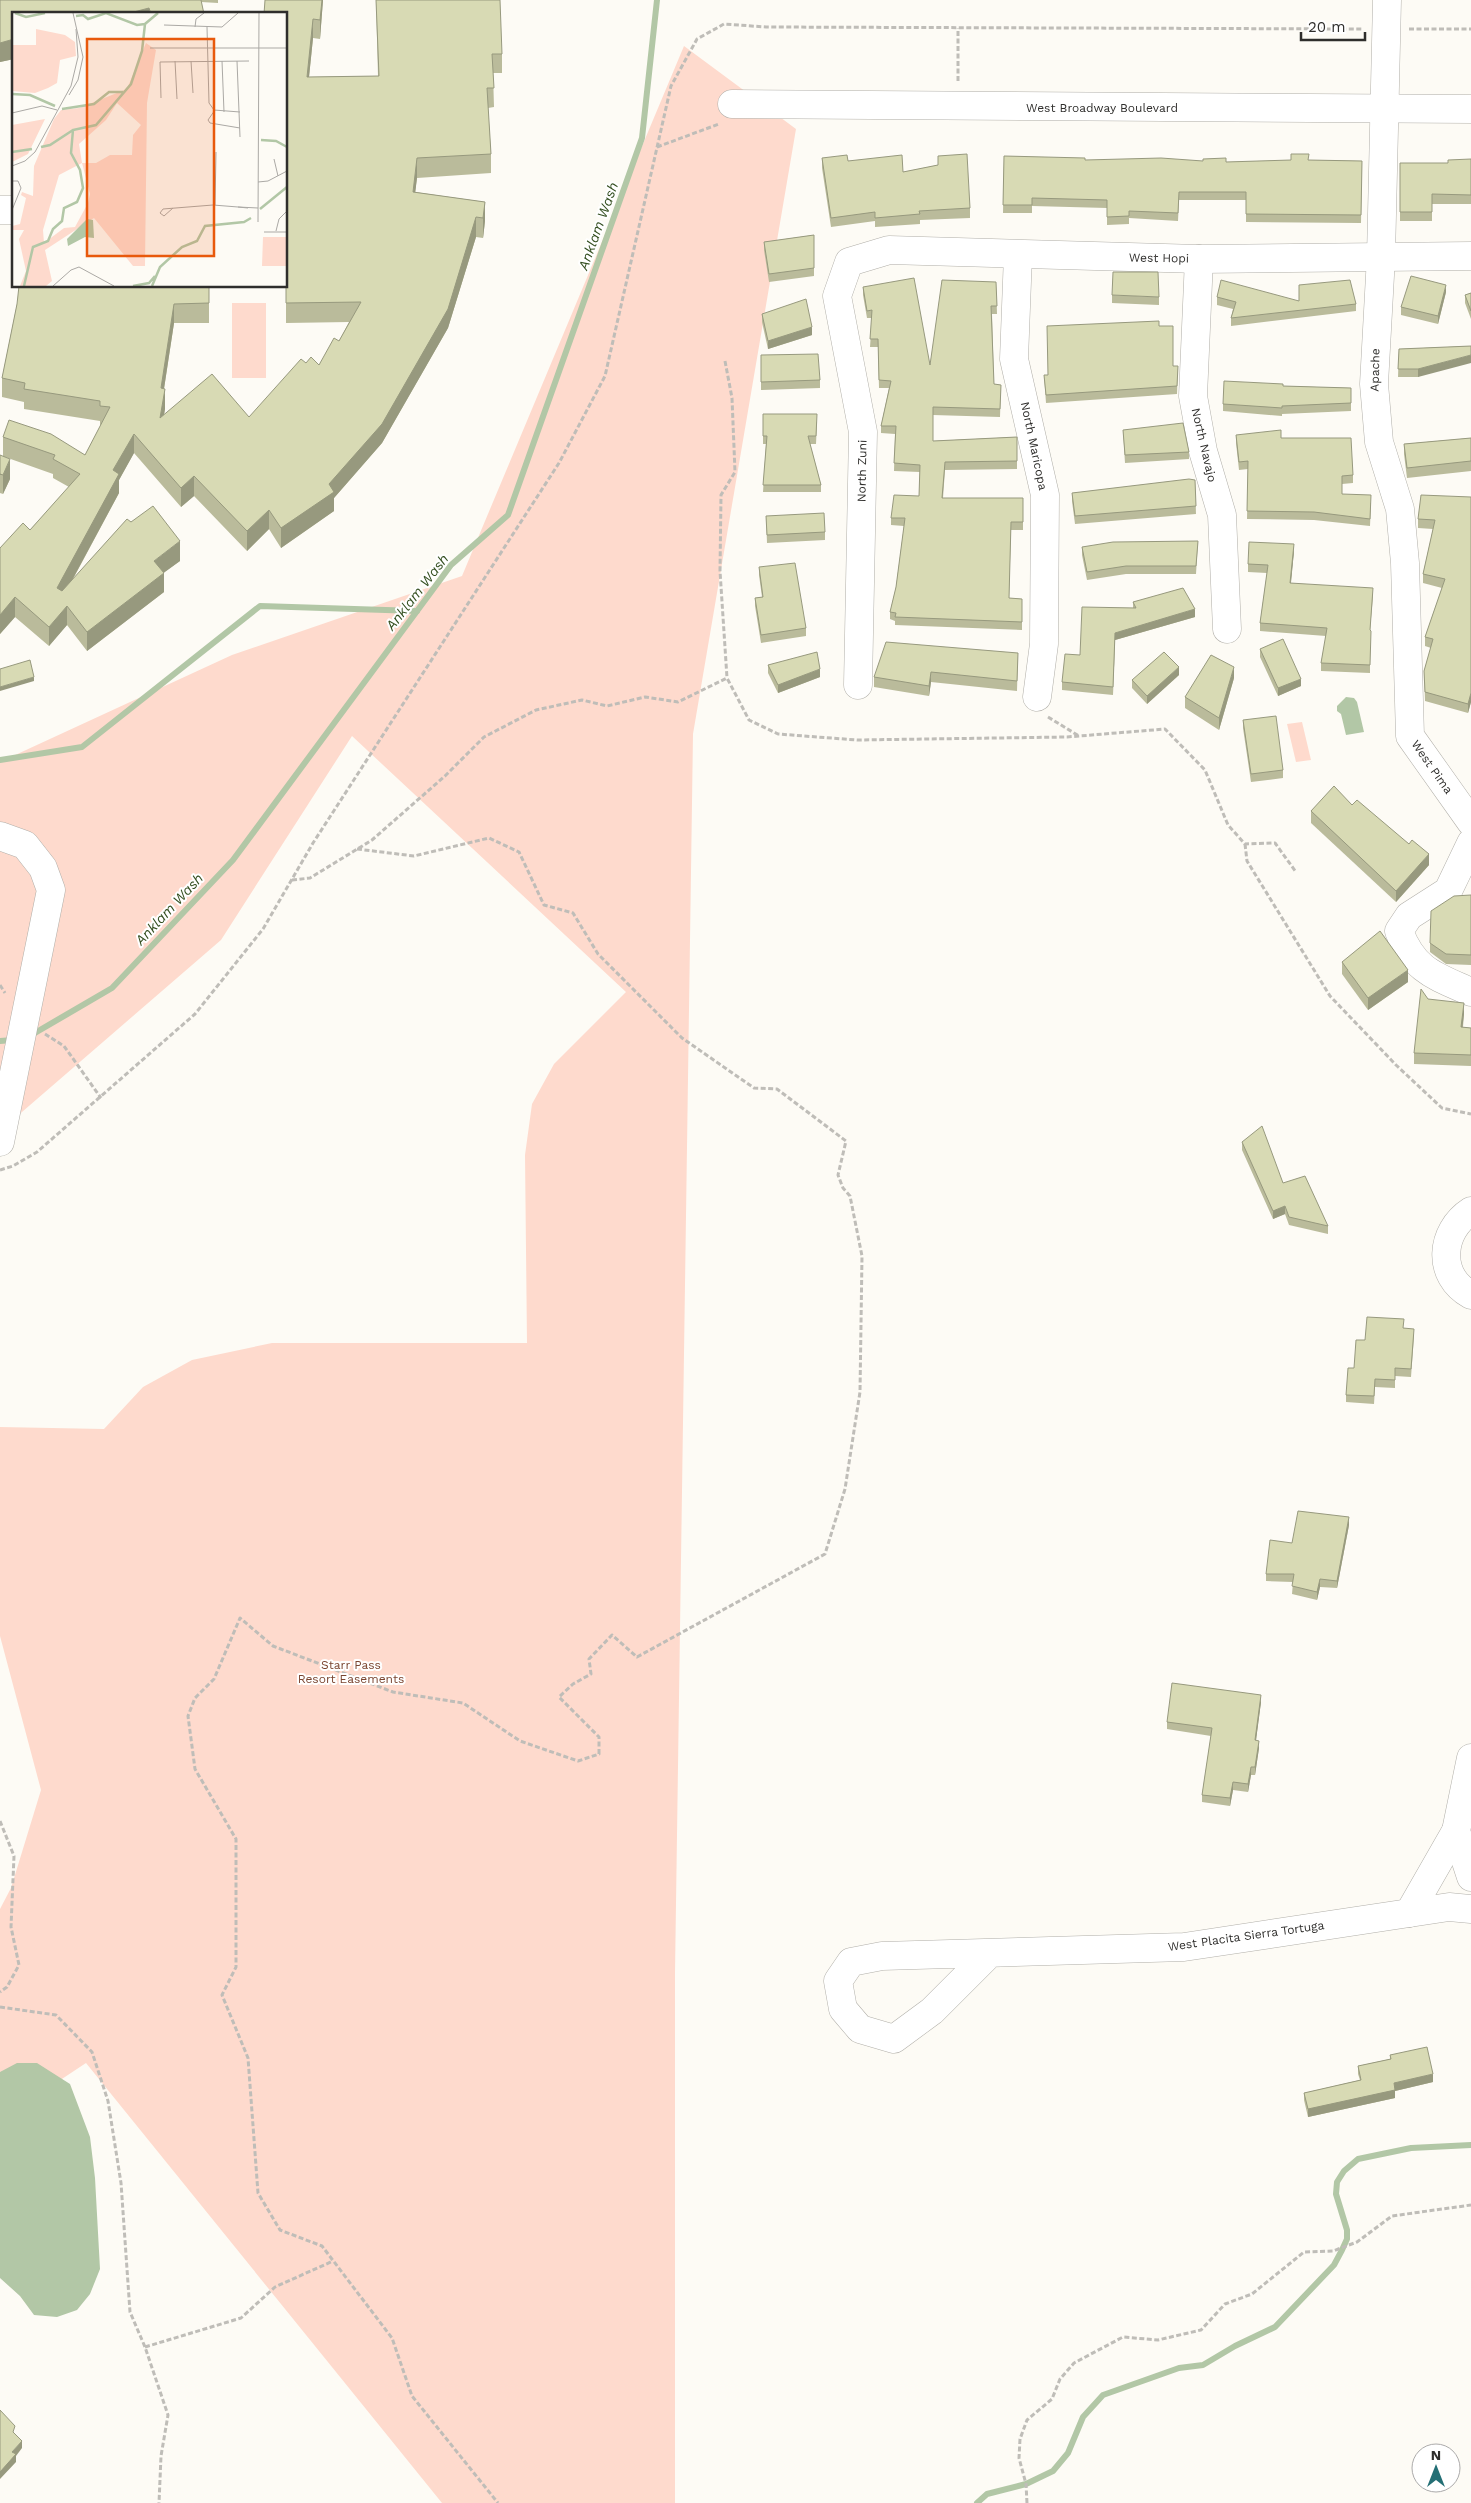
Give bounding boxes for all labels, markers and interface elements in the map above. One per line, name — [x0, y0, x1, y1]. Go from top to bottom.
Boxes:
scale bar — [1301, 10, 1365, 42]
inset map — [12, 12, 288, 288]
text: 20 m — [1308, 18, 1346, 36]
street label: West Broadway Boulevard — [1026, 101, 1178, 115]
water label: Anklam Wash — [574, 180, 621, 273]
street label: West Hopi — [1129, 250, 1189, 266]
street label: Apache — [1368, 348, 1382, 392]
street label: North Maricopa — [1018, 400, 1050, 492]
street label: North Navajo — [1189, 407, 1219, 483]
street label: North Zuni — [854, 440, 870, 502]
water label: Anklam Wash — [382, 551, 452, 634]
street label: West Pima — [1408, 737, 1456, 797]
water label: Anklam Wash — [131, 870, 206, 949]
park label: Starr Pass Resort Easements — [298, 1658, 404, 1686]
street label: West Placita Sierra Tortuga — [1167, 1918, 1325, 1954]
north arrow — [1411, 2443, 1461, 2493]
text: N — [1431, 2447, 1441, 2463]

